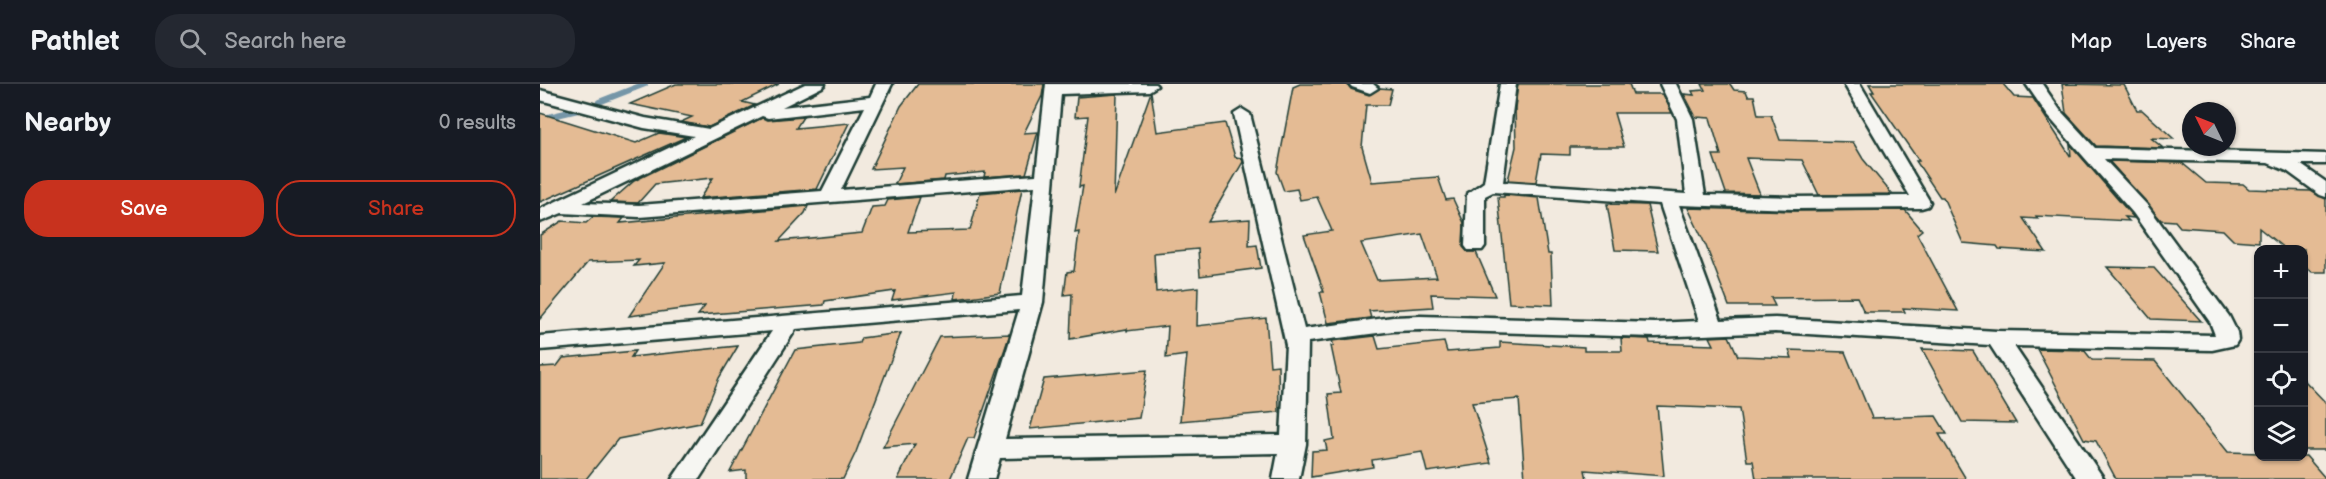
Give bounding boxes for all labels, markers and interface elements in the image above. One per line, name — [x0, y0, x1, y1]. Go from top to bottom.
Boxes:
search box — [155, 14, 575, 68]
text: Pathlet — [30, 25, 119, 58]
icon: search — [176, 25, 209, 58]
text: Search here — [224, 28, 346, 55]
text: Map — [2070, 29, 2112, 54]
text: Layers — [2145, 29, 2207, 54]
text: Share — [2240, 29, 2296, 54]
north arrow — [2182, 102, 2236, 156]
text: Nearby — [24, 108, 111, 139]
text: 0 results — [439, 111, 516, 135]
button: Save — [24, 180, 264, 237]
button: Share — [276, 180, 516, 237]
map controls — [2254, 245, 2308, 461]
button: + — [2254, 245, 2308, 299]
button: − — [2254, 299, 2308, 353]
button: locate — [2254, 353, 2308, 407]
button: layers — [2254, 407, 2308, 461]

